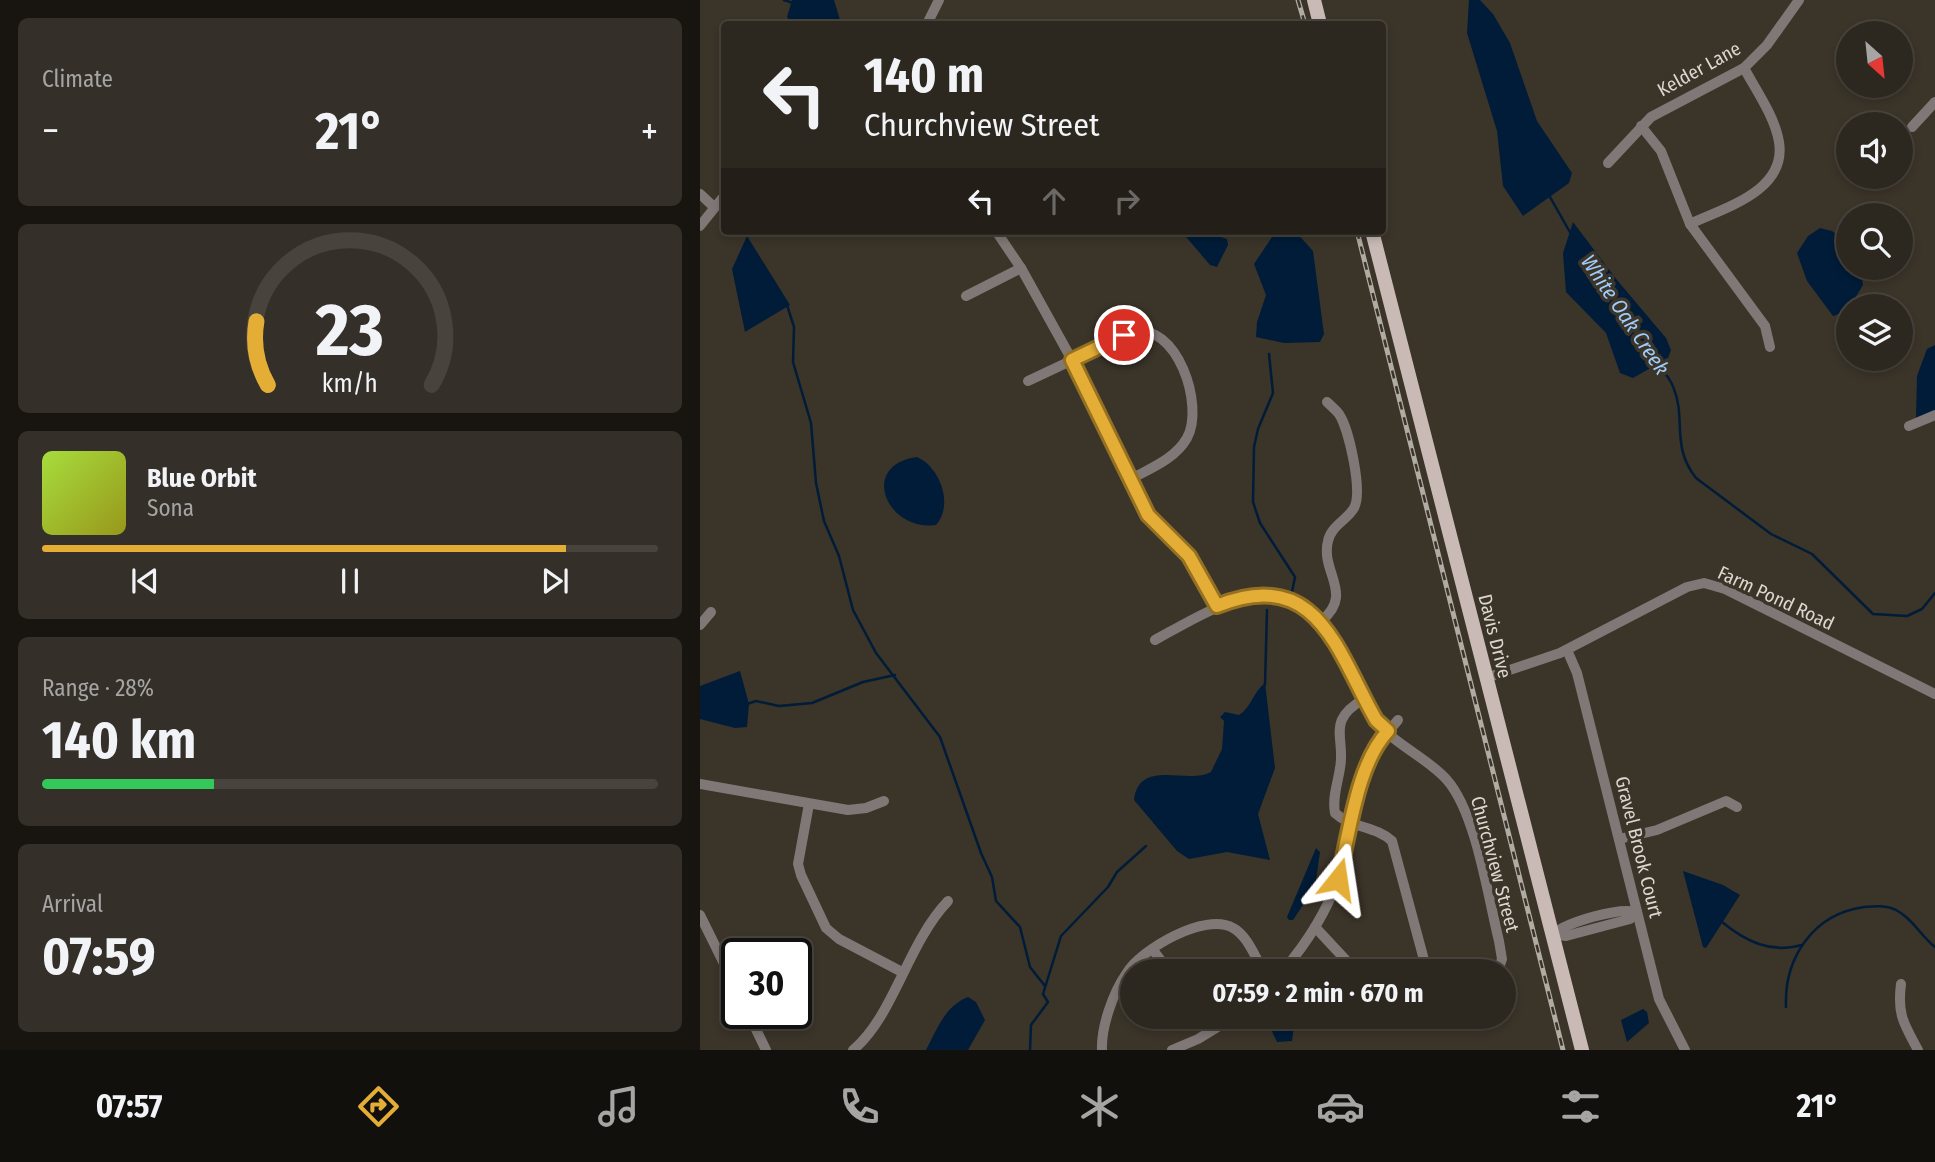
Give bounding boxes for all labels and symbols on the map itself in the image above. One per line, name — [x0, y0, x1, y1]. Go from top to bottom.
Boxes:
north arrow — [1836, 21, 1913, 98]
street label: Kelder Lane — [1653, 37, 1745, 101]
water label: White Oak Creek — [1575, 250, 1675, 380]
pin — [1094, 305, 1154, 365]
street label: Farm Pond Road — [1714, 561, 1838, 635]
street label: Davis Drive — [1473, 592, 1517, 680]
street label: Gravel Brook Court — [1610, 774, 1668, 921]
street label: Churchview Street — [1466, 794, 1524, 935]
position arrow — [1301, 842, 1375, 916]
speed limit sign: 30 — [721, 938, 812, 1029]

